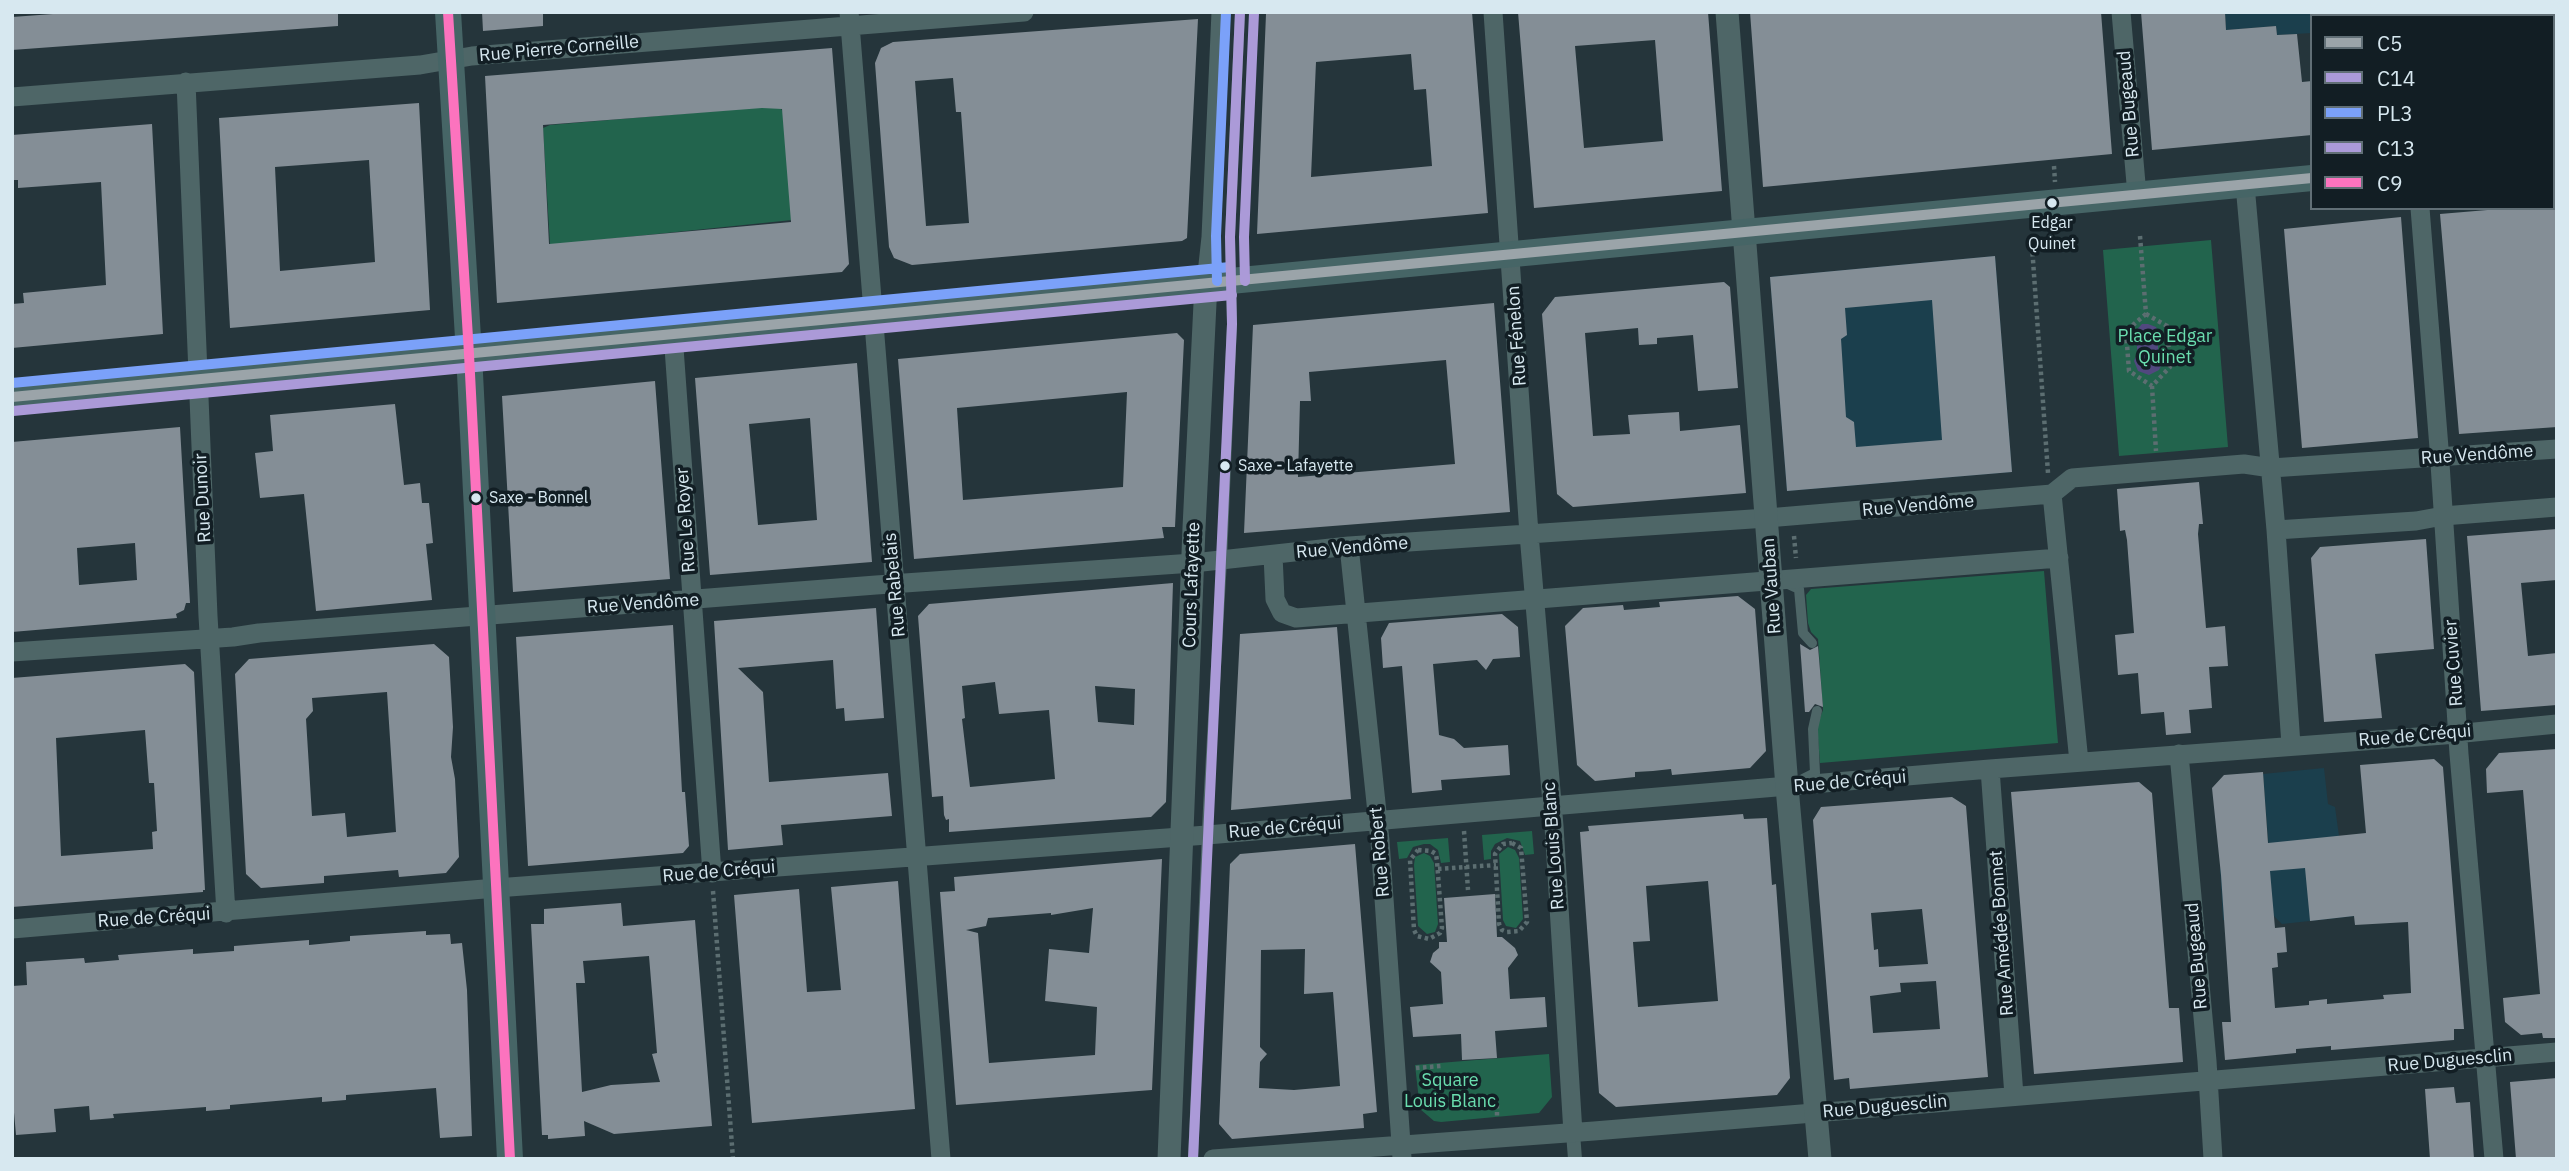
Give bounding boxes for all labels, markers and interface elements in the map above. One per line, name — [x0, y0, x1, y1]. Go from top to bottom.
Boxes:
legend — [2310, 14, 2555, 210]
text: C5 — [2377, 29, 2403, 57]
street label: Rue Pierre Corneille — [478, 31, 640, 67]
street label: Rue Bugeaud — [2114, 50, 2144, 158]
text: C14 — [2377, 64, 2415, 92]
text: PL3 — [2377, 99, 2413, 127]
text: C13 — [2377, 134, 2415, 162]
text: C9 — [2377, 169, 2403, 197]
marker: Edgar Quinet — [2045, 196, 2059, 210]
place label: Edgar Quinet — [2028, 213, 2076, 251]
street label: Rue Fénelon — [1503, 285, 1531, 387]
park label: Place Edgar Quinet — [2118, 326, 2212, 368]
street label: Rue Vendôme — [2420, 440, 2534, 470]
street label: Rue Dunoir — [190, 453, 216, 543]
place label: Saxe - Lafayette — [1238, 456, 1353, 476]
marker: Saxe - Lafayette — [1218, 459, 1232, 473]
street label: Rue Le Royer — [672, 467, 700, 573]
place label: Saxe - Bonnel — [489, 488, 588, 508]
street label: Rue Vendôme — [1861, 490, 1975, 522]
marker: Saxe - Bonnel — [469, 491, 483, 505]
street label: Cours Lafayette — [1179, 522, 1205, 648]
street label: Rue Rabelais — [880, 532, 910, 638]
street label: Rue Vendôme — [1295, 532, 1409, 564]
street label: Rue Vauban — [1758, 537, 1786, 635]
street label: Rue Vendôme — [586, 589, 700, 619]
street label: Rue Cuvier — [2440, 619, 2468, 707]
street label: Rue de Créqui — [2358, 720, 2472, 752]
street label: Rue de Créqui — [1793, 766, 1907, 798]
street label: Rue Louis Blanc — [1539, 781, 1569, 911]
street label: Rue Robert — [1365, 806, 1395, 898]
street label: Rue de Créqui — [1228, 812, 1342, 844]
street label: Rue Amédée Bonnet — [1985, 849, 2019, 1017]
street label: Rue de Créqui — [662, 856, 776, 888]
street label: Rue Bugeaud — [2182, 902, 2212, 1010]
street label: Rue de Créqui — [97, 903, 211, 933]
street label: Rue Duguesclin — [2387, 1045, 2513, 1077]
park label: Square Louis Blanc — [1404, 1070, 1496, 1112]
street label: Rue Duguesclin — [1822, 1091, 1948, 1123]

